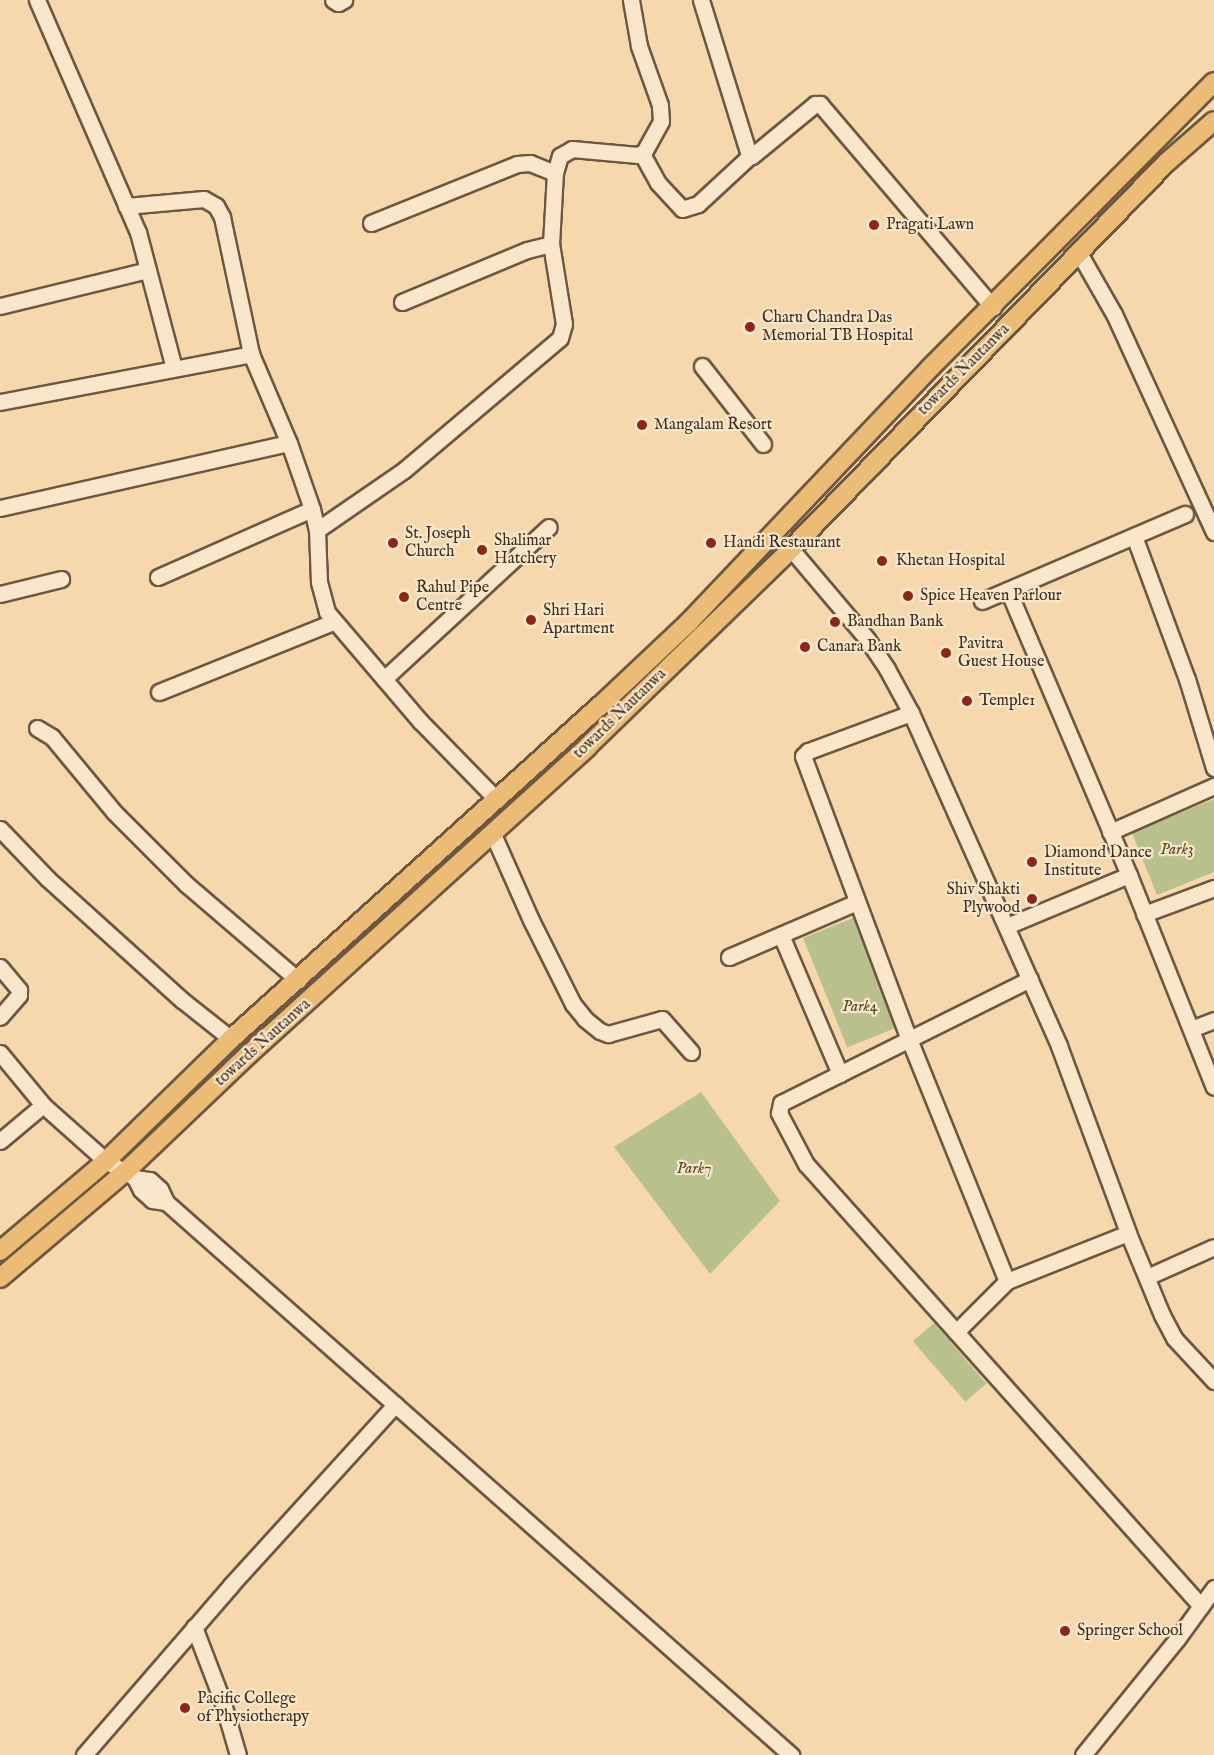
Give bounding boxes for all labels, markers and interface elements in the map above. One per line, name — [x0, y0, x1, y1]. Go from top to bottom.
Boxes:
place label: Pragati Lawn — [886, 215, 974, 235]
marker: Pragati Lawn — [867, 218, 881, 232]
place label: Charu Chandra Das Memorial TB Hospital — [762, 308, 913, 346]
marker: Charu Chandra Das Memorial TB Hospital — [743, 320, 757, 334]
street label: towards Nautanwa — [914, 320, 1014, 420]
place label: Mangalam Resort — [654, 415, 772, 435]
marker: Mangalam Resort — [635, 418, 649, 432]
place label: St. Joseph Church — [405, 524, 470, 562]
place label: Shalimar Hatchery — [494, 531, 557, 569]
place label: Handi Restaurant — [723, 533, 841, 553]
marker: St. Joseph Church — [386, 536, 400, 550]
marker: Handi Restaurant — [704, 536, 718, 550]
marker: Shalimar Hatchery — [475, 543, 489, 557]
place label: Khetan Hospital — [896, 551, 1005, 571]
marker: Khetan Hospital — [873, 552, 891, 570]
place label: Rahul Pipe Centre — [416, 578, 489, 616]
place label: Spice Heaven Parlour — [920, 586, 1062, 606]
marker: Spice Heaven Parlour — [901, 589, 915, 603]
marker: Rahul Pipe Centre — [397, 590, 411, 604]
place label: Shri Hari Apartment — [543, 601, 614, 639]
place label: Bandhan Bank — [847, 612, 944, 632]
marker: Shri Hari Apartment — [524, 613, 538, 627]
marker: Bandhan Bank — [828, 615, 842, 629]
place label: Pavitra Guest House — [958, 634, 1044, 672]
place label: Canara Bank — [817, 637, 902, 657]
marker: Canara Bank — [798, 640, 812, 654]
marker: Pavitra Guest House — [939, 646, 953, 660]
street label: towards Nautanwa — [570, 665, 670, 763]
place label: Temple1 — [979, 691, 1035, 711]
marker: Temple1 — [960, 694, 974, 708]
park label: Park3 — [1160, 840, 1194, 860]
place label: Diamond Dance Institute — [1044, 843, 1152, 881]
marker: Diamond Dance Institute — [1025, 855, 1039, 869]
place label: Shiv Shakti Plywood — [947, 880, 1020, 918]
marker: Shiv Shakti Plywood — [1025, 892, 1039, 906]
street label: towards Nautanwa — [211, 995, 315, 1091]
park label: Park4 — [842, 997, 878, 1017]
park label: Park7 — [677, 1159, 711, 1179]
place label: Springer School — [1077, 1621, 1183, 1641]
marker: Springer School — [1058, 1624, 1072, 1638]
place label: Pacific College of Physiotherapy — [197, 1689, 309, 1727]
marker: Pacific College of Physiotherapy — [178, 1701, 192, 1715]

